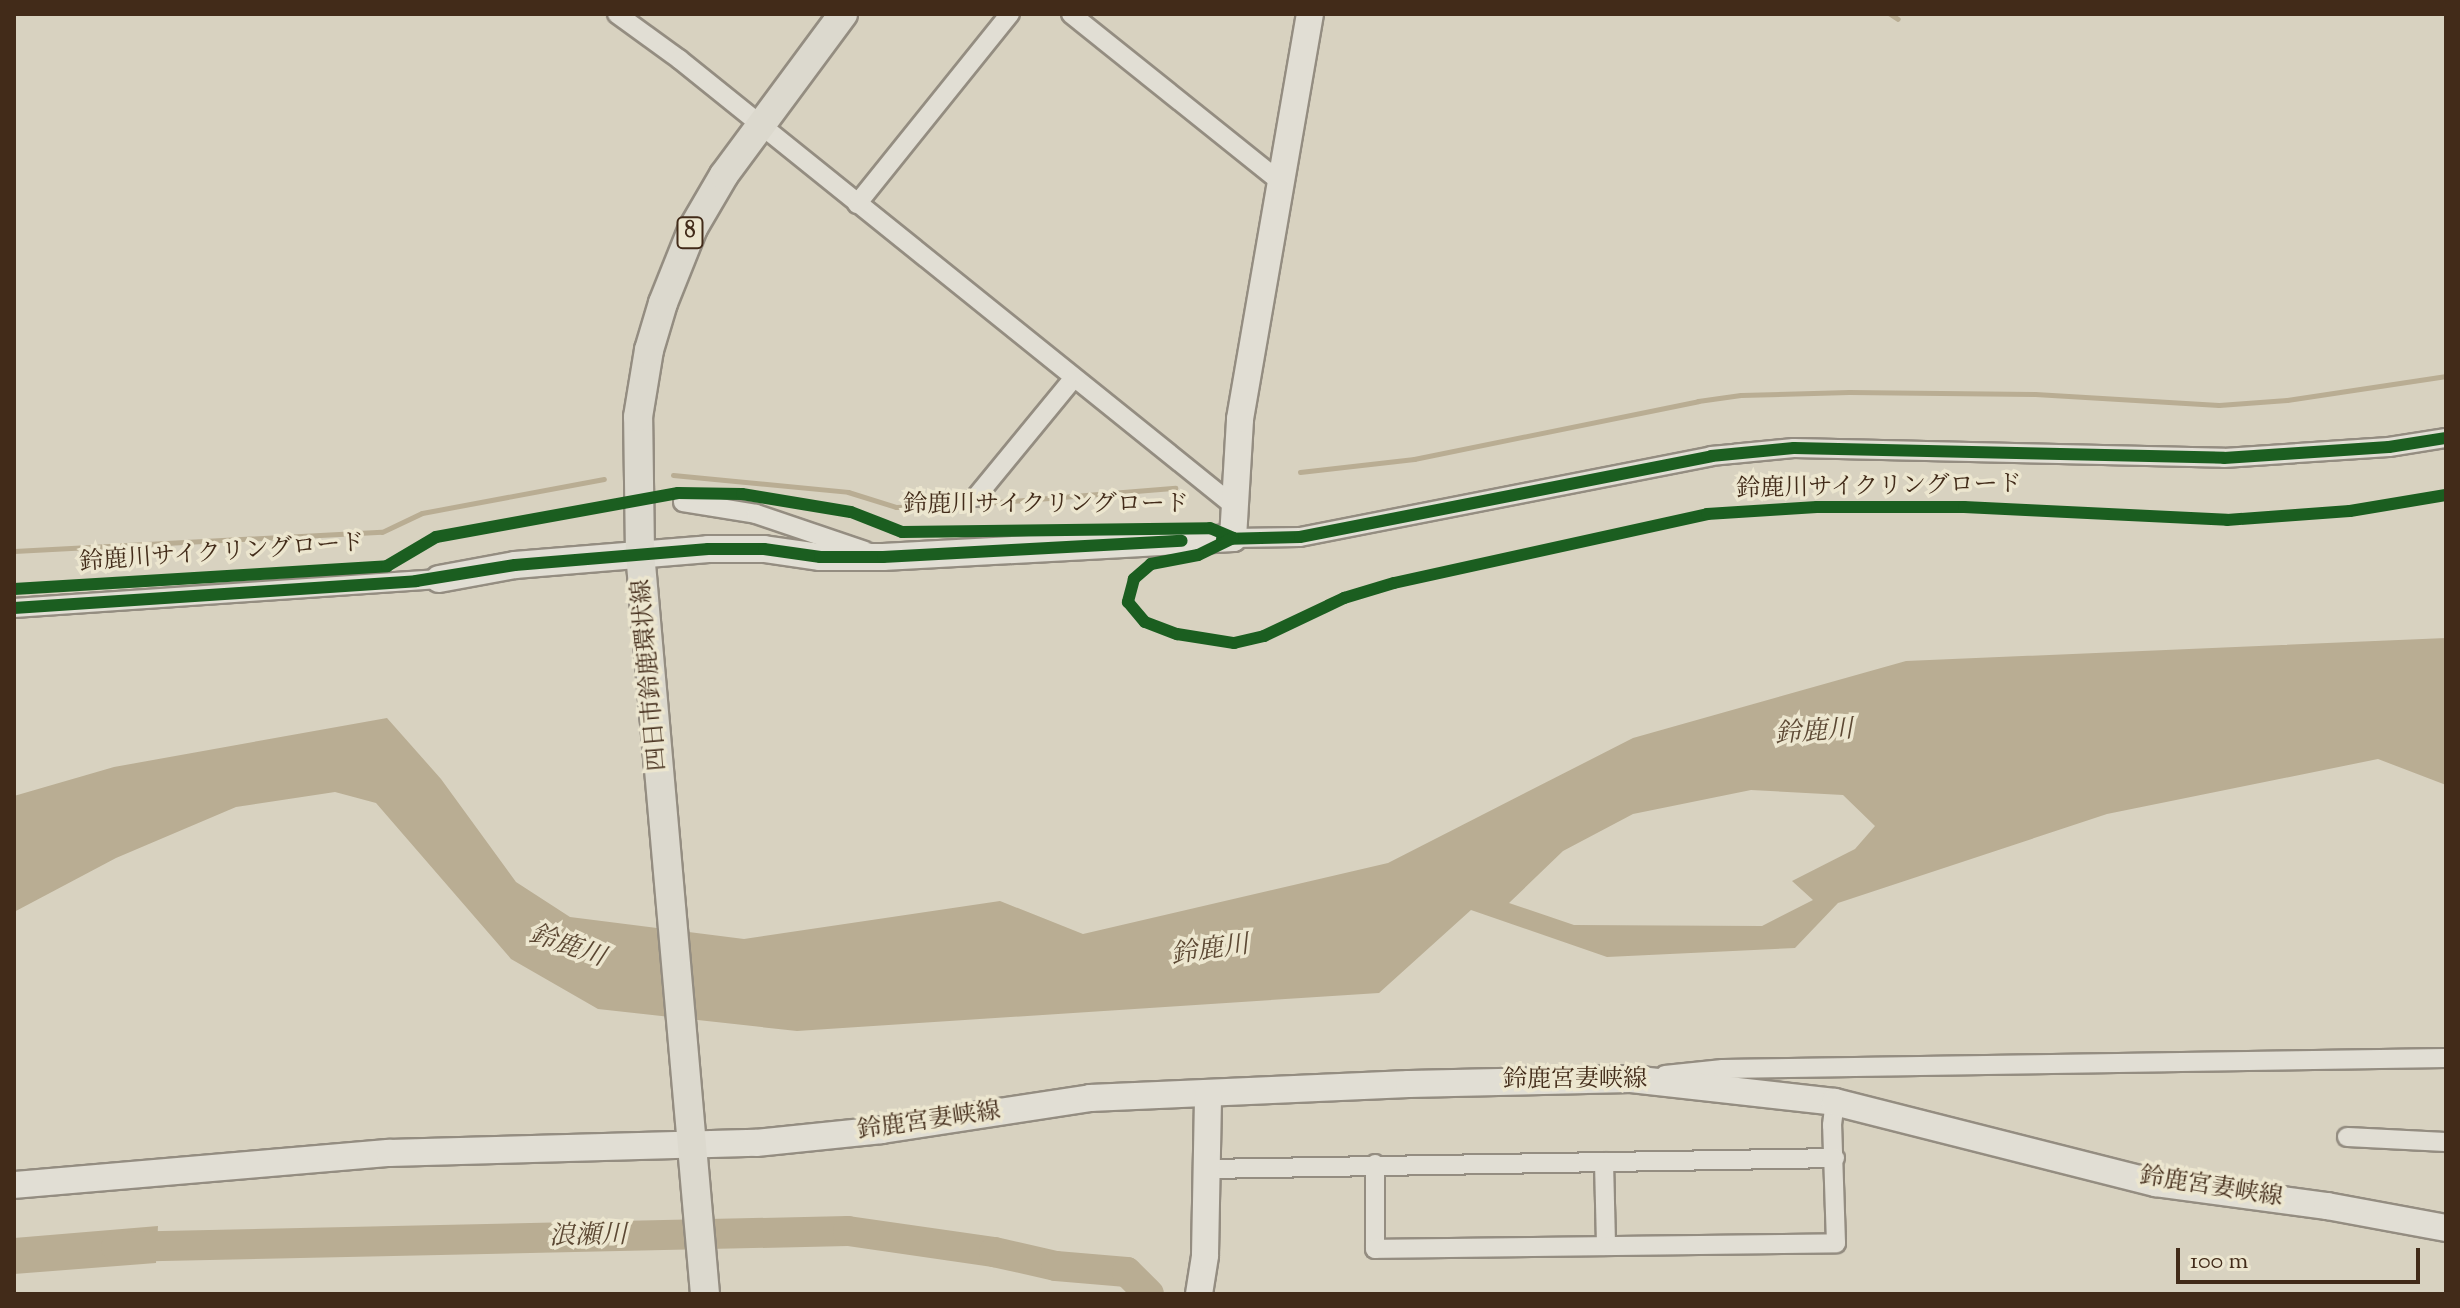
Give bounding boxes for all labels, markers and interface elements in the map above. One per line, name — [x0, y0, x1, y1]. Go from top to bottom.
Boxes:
road number: 8 — [676, 215, 704, 251]
street label: 鈴鹿川サイクリングロード — [1735, 471, 2023, 505]
street label: 鈴鹿川サイクリングロード — [902, 492, 1190, 520]
street label: 鈴鹿川サイクリングロード — [77, 530, 367, 578]
street label: 四日市鈴鹿環状線 — [628, 578, 674, 772]
water label: 鈴鹿川 — [1774, 715, 1854, 751]
water label: 鈴鹿川 — [525, 920, 609, 974]
water label: 鈴鹿川 — [1169, 930, 1251, 972]
street label: 鈴鹿宮妻峡線 — [1503, 1067, 1647, 1095]
street label: 鈴鹿宮妻峡線 — [856, 1098, 1002, 1146]
street label: 鈴鹿宮妻峡線 — [2138, 1163, 2284, 1213]
water label: 浪瀬川 — [549, 1221, 627, 1253]
scale bar — [2180, 1232, 2424, 1282]
text: 100 m — [2190, 1245, 2248, 1279]

